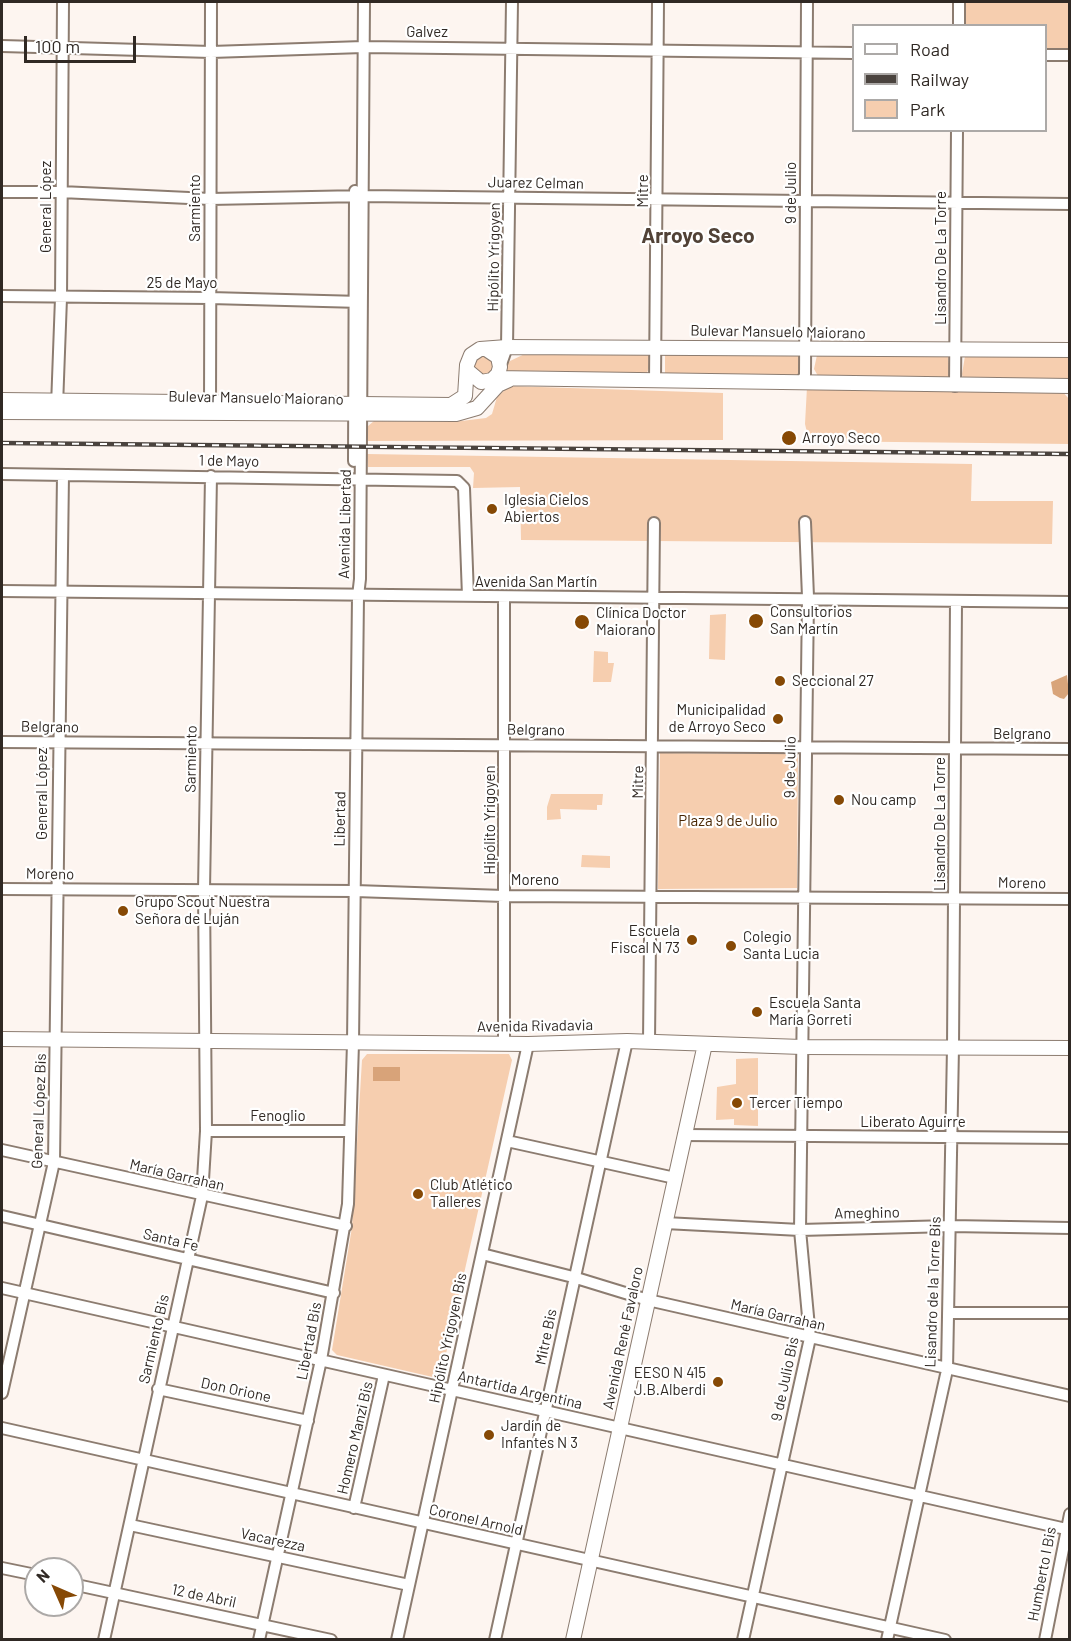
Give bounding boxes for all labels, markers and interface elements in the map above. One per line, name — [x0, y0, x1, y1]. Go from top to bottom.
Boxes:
street label: Galvez — [406, 23, 448, 41]
scale bar — [27, 24, 140, 62]
legend — [852, 24, 1047, 132]
text: 100 m — [35, 35, 80, 57]
text: Road — [910, 38, 950, 60]
text: Railway — [910, 68, 969, 90]
text: Park — [910, 98, 945, 120]
street label: General López — [37, 161, 55, 253]
street label: 9 de Julio — [782, 162, 800, 224]
street label: Juarez Celman — [488, 173, 584, 193]
street label: Sarmiento — [186, 174, 204, 242]
street label: Mitre — [634, 174, 652, 208]
street label: Lisandro De La Torre — [932, 191, 950, 325]
street label: Hipólito Yrigoyen — [484, 202, 504, 312]
district label: Arroyo Seco — [641, 223, 755, 249]
street label: 25 de Mayo — [146, 274, 218, 292]
street label: Bulevar Mansuelo Maiorano — [690, 321, 866, 343]
street label: Bulevar Mansuelo Maiorano — [168, 387, 344, 409]
marker: Arroyo Seco — [780, 429, 798, 447]
place label: Arroyo Seco — [802, 429, 880, 447]
street label: 1 de Mayo — [199, 451, 259, 471]
street label: Avenida Libertad — [335, 469, 355, 579]
place label: Iglesia Cielos Abiertos — [504, 491, 589, 526]
marker: Iglesia Cielos Abiertos — [485, 502, 499, 516]
street label: Avenida San Martín — [475, 573, 597, 591]
place label: Consultorios San Martín — [770, 603, 852, 638]
place label: Clínica Doctor Maiorano — [596, 604, 686, 639]
marker: Consultorios San Martín — [747, 612, 765, 630]
marker: Clínica Doctor Maiorano — [573, 613, 591, 631]
place label: Seccional 27 — [792, 672, 874, 690]
marker: Seccional 27 — [773, 674, 787, 688]
place label: Municipalidad de Arroyo Seco — [668, 701, 766, 736]
marker: Municipalidad de Arroyo Seco — [771, 712, 785, 726]
street label: Belgrano — [21, 717, 79, 737]
street label: Belgrano — [507, 720, 565, 740]
street label: Sarmiento — [181, 725, 201, 793]
street label: Belgrano — [993, 725, 1051, 743]
street label: 9 de Julio — [780, 736, 800, 798]
street label: General López — [33, 748, 51, 840]
street label: Lisandro De La Torre — [931, 757, 949, 891]
street label: Hipólito Yrigoyen — [481, 765, 499, 875]
street label: Mitre — [629, 765, 647, 799]
street label: Libertad — [331, 791, 349, 847]
place label: Nou camp — [851, 791, 917, 809]
marker: Nou camp — [832, 793, 846, 807]
park label: Plaza 9 de Julio — [678, 812, 778, 830]
street label: Moreno — [26, 865, 74, 883]
street label: Moreno — [511, 871, 559, 889]
street label: Moreno — [998, 874, 1046, 892]
place label: Grupo Scout Nuestra Señora de Luján — [135, 893, 270, 928]
marker: Grupo Scout Nuestra Señora de Luján — [116, 904, 130, 918]
place label: Escuela Fiscal N 73 — [611, 922, 680, 957]
place label: Colegio Santa Lucia — [743, 928, 819, 963]
marker: Escuela Fiscal N 73 — [685, 933, 699, 947]
marker: Colegio Santa Lucia — [724, 939, 738, 953]
place label: Escuela Santa María Gorreti — [769, 994, 861, 1029]
marker: Escuela Santa María Gorreti — [750, 1005, 764, 1019]
street label: Avenida Rivadavia — [477, 1016, 593, 1036]
street label: General López Bis — [28, 1053, 50, 1169]
place label: Tercer Tiempo — [749, 1094, 843, 1112]
marker: Tercer Tiempo — [730, 1096, 744, 1110]
street label: Fenoglio — [250, 1107, 306, 1125]
street label: Liberato Aguirre — [860, 1113, 966, 1131]
street label: María Garrahan — [128, 1155, 226, 1195]
place label: Club Atlético Talleres — [430, 1176, 513, 1211]
marker: Club Atlético Talleres — [411, 1187, 425, 1201]
street label: Ameghino — [834, 1203, 900, 1223]
street label: Lisandro de la Torre Bis — [921, 1216, 945, 1368]
street label: Santa Fe — [141, 1225, 201, 1255]
street label: Avenida René Favaloro — [599, 1265, 647, 1411]
street label: Hipólito Yrigoyen Bis — [425, 1271, 471, 1405]
street label: Sarmiento Bis — [135, 1293, 173, 1385]
street label: María Garrahan — [729, 1295, 827, 1335]
street label: Libertad Bis — [293, 1301, 325, 1381]
street label: Mitre Bis — [531, 1307, 561, 1367]
street label: 9 de Julio Bis — [767, 1335, 803, 1423]
place label: EESO N 415 J.B.Alberdi — [634, 1364, 706, 1399]
street label: Antartida Argentina — [456, 1367, 584, 1413]
street label: Don Orione — [199, 1374, 273, 1406]
marker: EESO N 415 J.B.Alberdi — [711, 1375, 725, 1389]
street label: Homero Manzi Bis — [333, 1380, 377, 1496]
place label: Jardín de Infantes N 3 — [501, 1417, 578, 1452]
marker: Jardín de Infantes N 3 — [482, 1428, 496, 1442]
street label: Coronel Arnold — [427, 1500, 525, 1540]
street label: Vacarezza — [239, 1524, 307, 1556]
street label: Humberto I Bis — [1024, 1525, 1060, 1623]
north arrow — [24, 1557, 84, 1617]
text: N — [32, 1565, 53, 1586]
street label: 12 de Abril — [170, 1580, 238, 1612]

